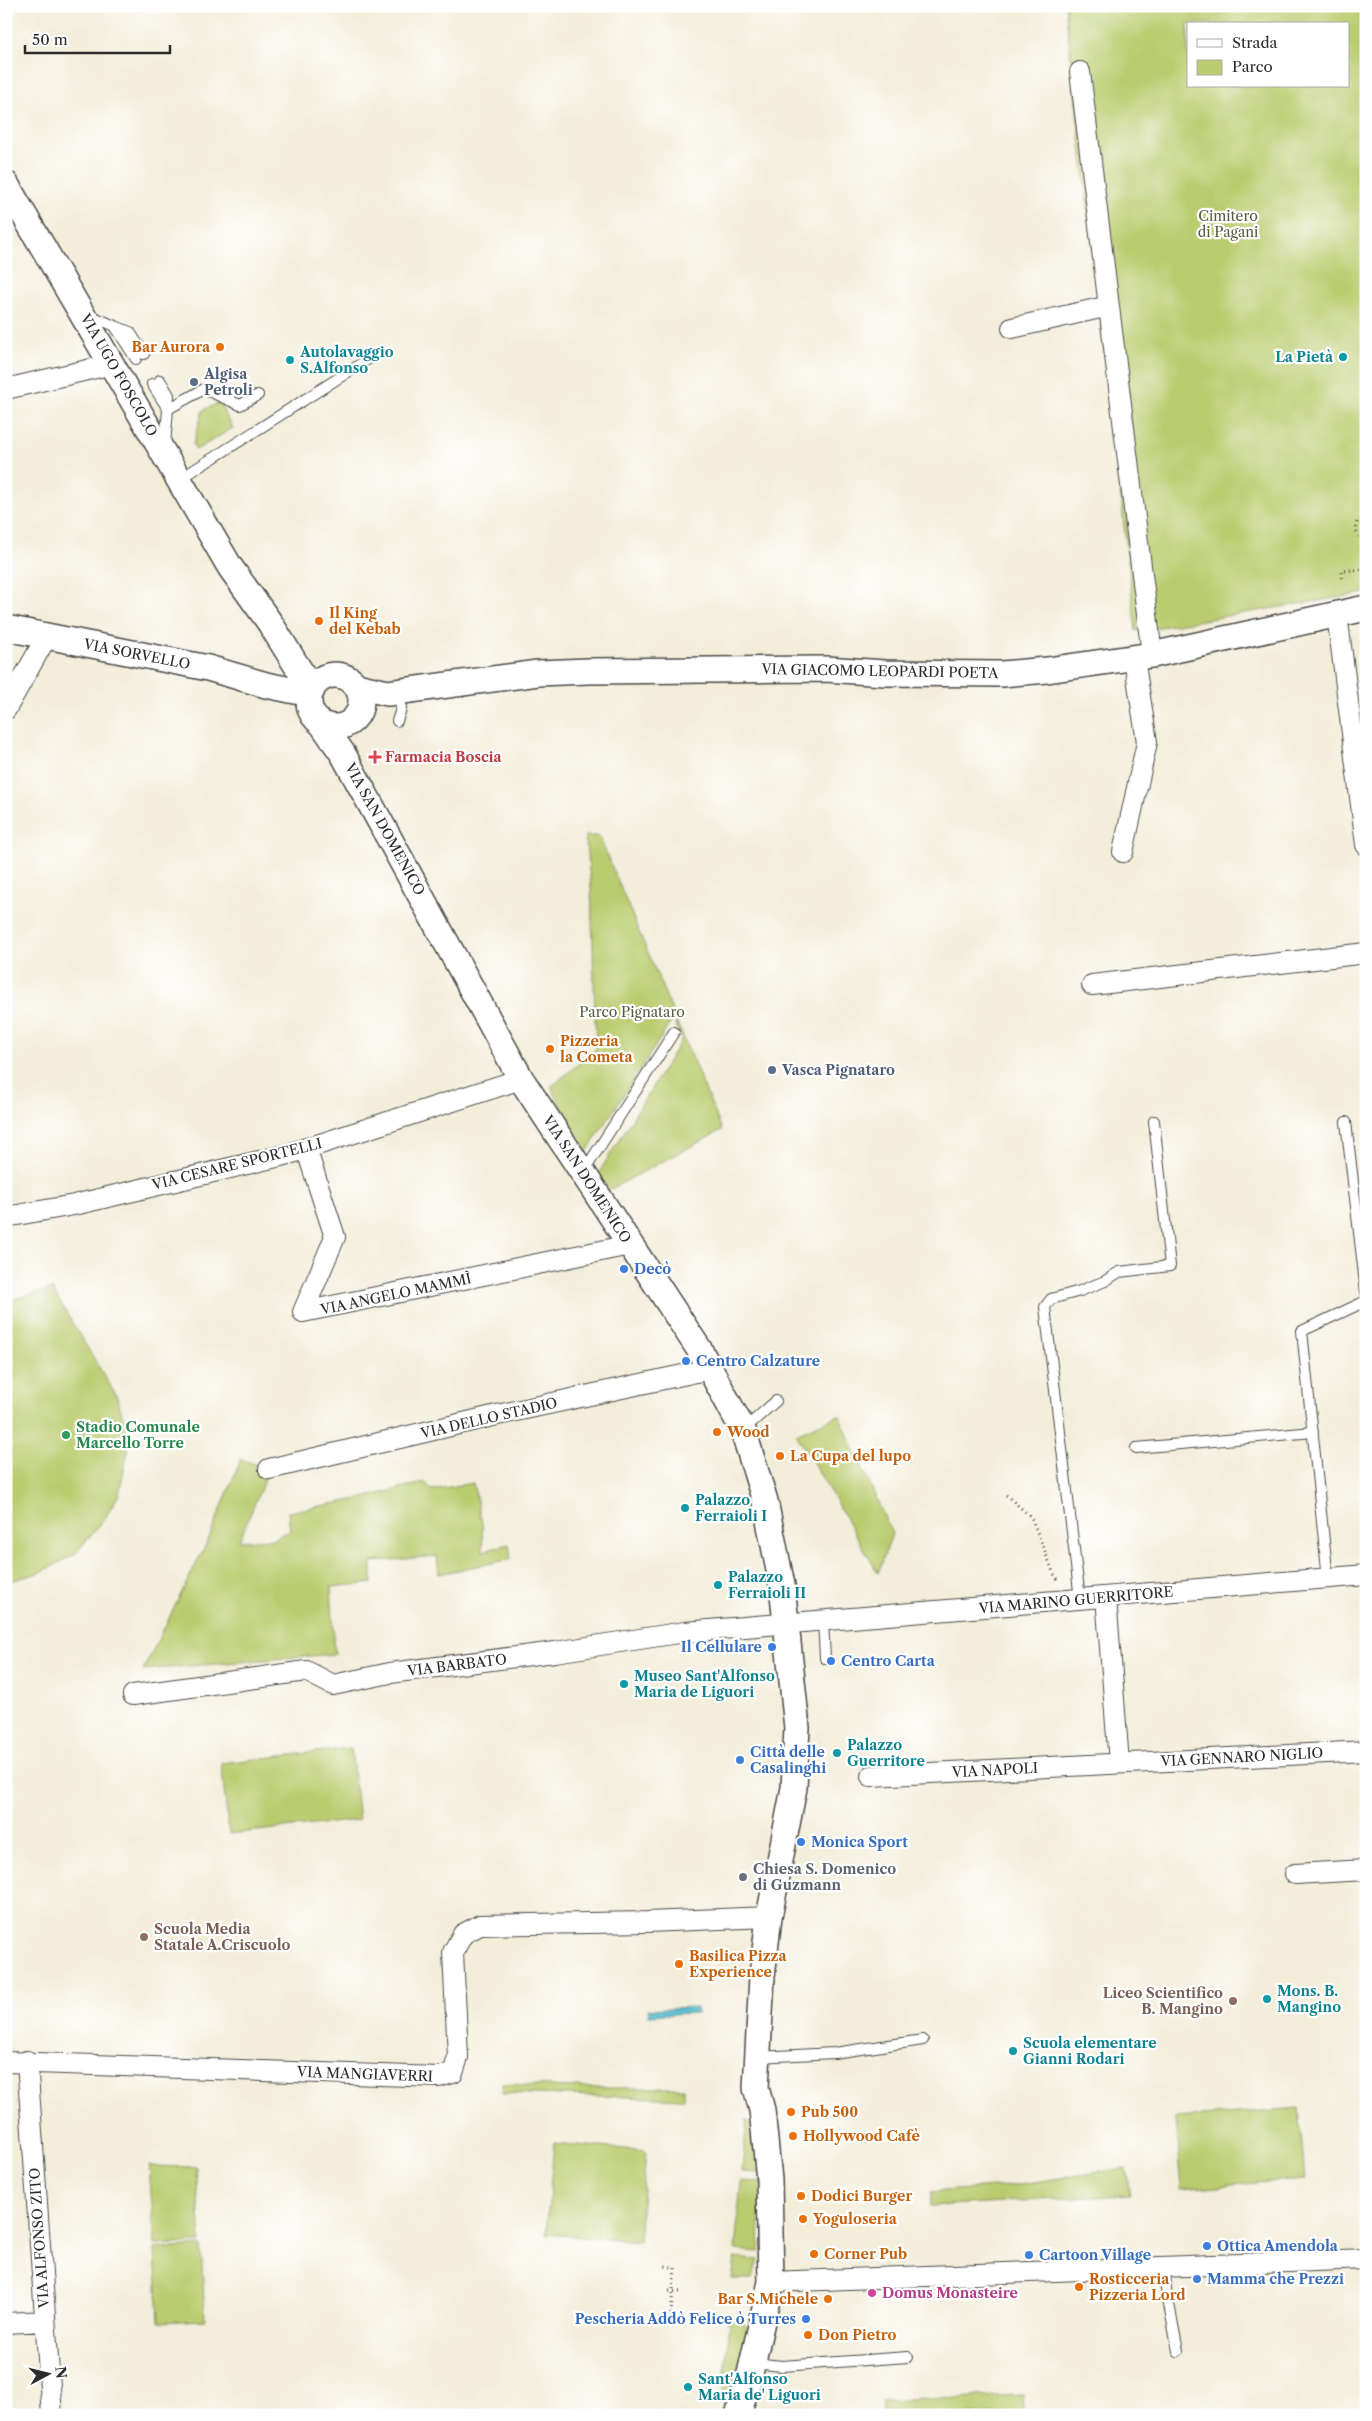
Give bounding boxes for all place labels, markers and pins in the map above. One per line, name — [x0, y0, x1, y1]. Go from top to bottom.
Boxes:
place label: Bar Aurora — [131, 338, 211, 356]
marker: Bar Aurora — [214, 341, 226, 353]
place label: Autolavaggio S.Alfonso — [299, 343, 394, 377]
place label: La Pietà — [1275, 348, 1334, 366]
marker: La Pietà — [1337, 351, 1349, 363]
marker: Autolavaggio S.Alfonso — [284, 354, 296, 366]
place label: Algisa Petroli — [203, 365, 253, 399]
marker: Algisa Petroli — [188, 376, 200, 388]
place label: Il King del Kebab — [329, 604, 401, 638]
marker: Il King del Kebab — [313, 615, 325, 627]
place label: Farmacia Boscia — [385, 748, 503, 766]
marker: Farmacia Boscia — [369, 751, 381, 763]
place label: Pizzeria la Cometa — [560, 1032, 633, 1066]
marker: Pizzeria la Cometa — [544, 1043, 556, 1055]
place label: Vasca Pignataro — [781, 1061, 895, 1079]
marker: Vasca Pignataro — [766, 1064, 778, 1076]
place label: Decò — [634, 1260, 671, 1278]
marker: Decò — [618, 1263, 630, 1275]
place label: Centro Calzature — [696, 1352, 820, 1370]
marker: Centro Calzature — [680, 1355, 692, 1367]
place label: Stadio Comunale Marcello Torre — [76, 1418, 200, 1452]
place label: Wood — [726, 1423, 770, 1441]
marker: Wood — [711, 1426, 723, 1438]
marker: Stadio Comunale Marcello Torre — [60, 1429, 72, 1441]
place label: La Cupa del lupo — [790, 1447, 911, 1465]
marker: La Cupa del lupo — [774, 1450, 786, 1462]
place label: Palazzo Ferraioli I — [695, 1491, 767, 1525]
marker: Palazzo Ferraioli I — [679, 1502, 691, 1514]
place label: Palazzo Ferraioli II — [728, 1568, 806, 1602]
marker: Palazzo Ferraioli II — [712, 1579, 724, 1591]
place label: Il Cellulare — [681, 1638, 762, 1656]
marker: Il Cellulare — [766, 1641, 778, 1653]
place label: Centro Carta — [841, 1652, 936, 1670]
marker: Centro Carta — [825, 1655, 837, 1667]
place label: Museo Sant'Alfonso Maria de Liguori — [634, 1667, 775, 1701]
marker: Museo Sant'Alfonso Maria de Liguori — [618, 1678, 630, 1690]
place label: Palazzo Guerritore — [847, 1736, 925, 1770]
place label: Città delle Casalinghi — [750, 1743, 826, 1777]
marker: Palazzo Guerritore — [831, 1747, 843, 1759]
marker: Città delle Casalinghi — [734, 1754, 746, 1766]
place label: Monica Sport — [811, 1833, 908, 1851]
marker: Monica Sport — [795, 1836, 807, 1848]
place label: Chiesa S. Domenico di Guzmann — [753, 1860, 896, 1894]
marker: Chiesa S. Domenico di Guzmann — [737, 1871, 749, 1883]
place label: Scuola Media Statale A.Criscuolo — [154, 1920, 291, 1954]
marker: Scuola Media Statale A.Criscuolo — [138, 1931, 150, 1943]
place label: Basilica Pizza Experience — [689, 1947, 788, 1981]
marker: Basilica Pizza Experience — [673, 1958, 685, 1970]
place label: Mons. B. Mangino — [1277, 1982, 1341, 2016]
place label: Liceo Scientifico B. Mangino — [1103, 1984, 1223, 2018]
marker: Mons. B. Mangino — [1261, 1993, 1273, 2005]
marker: Liceo Scientifico B. Mangino — [1227, 1995, 1239, 2007]
place label: Scuola elementare Gianni Rodari — [1023, 2034, 1157, 2068]
marker: Scuola elementare Gianni Rodari — [1007, 2045, 1019, 2057]
place label: Pub 500 — [801, 2103, 858, 2121]
marker: Pub 500 — [785, 2106, 797, 2118]
place label: Hollywood Cafè — [803, 2127, 920, 2145]
marker: Hollywood Cafè — [787, 2130, 799, 2142]
place label: Dodici Burger — [811, 2187, 912, 2205]
marker: Dodici Burger — [795, 2190, 807, 2202]
place label: Yoguloseria — [812, 2210, 898, 2228]
marker: Yoguloseria — [797, 2213, 809, 2225]
place label: Ottica Amendola — [1217, 2237, 1339, 2255]
marker: Ottica Amendola — [1201, 2240, 1213, 2252]
place label: Corner Pub — [824, 2245, 907, 2263]
place label: Cartoon Village — [1039, 2246, 1151, 2264]
marker: Corner Pub — [808, 2248, 820, 2260]
marker: Cartoon Village — [1023, 2249, 1035, 2261]
place label: Rosticceria Pizzeria Lord — [1089, 2270, 1186, 2304]
place label: Mamma che Prezzi — [1207, 2270, 1344, 2288]
marker: Mamma che Prezzi — [1191, 2273, 1203, 2285]
marker: Rosticceria Pizzeria Lord — [1073, 2281, 1085, 2293]
place label: Domus Monasteire — [882, 2284, 1018, 2302]
marker: Domus Monasteire — [866, 2287, 878, 2299]
place label: Bar S.Michele — [718, 2290, 818, 2308]
marker: Bar S.Michele — [822, 2293, 834, 2305]
place label: Pescheria Addò Felice ò Turres — [575, 2310, 796, 2328]
marker: Pescheria Addò Felice ò Turres — [800, 2313, 812, 2325]
place label: Don Pietro — [818, 2326, 896, 2344]
marker: Don Pietro — [802, 2329, 814, 2341]
place label: Sant'Alfonso Maria de' Liguori — [698, 2370, 821, 2404]
marker: Sant'Alfonso Maria de' Liguori — [682, 2381, 694, 2393]

